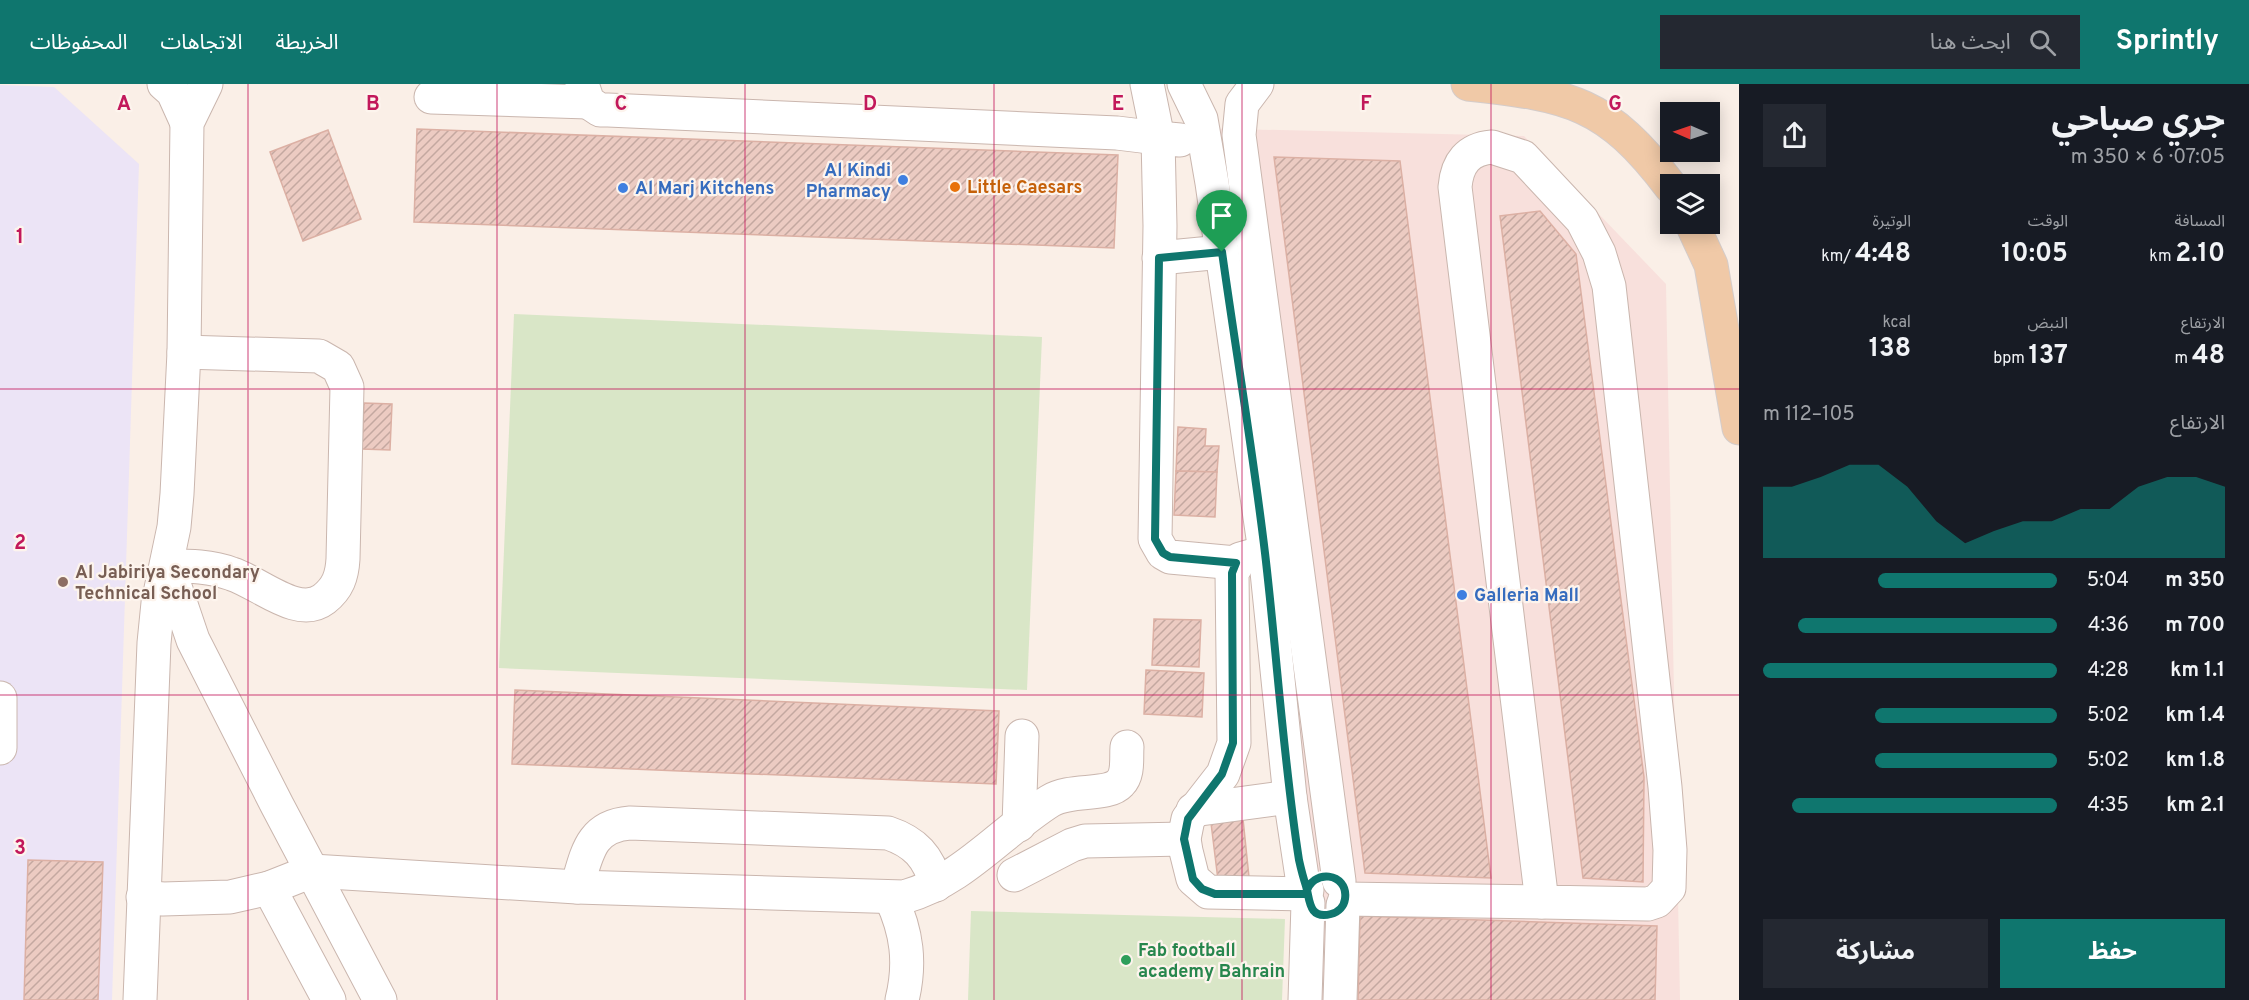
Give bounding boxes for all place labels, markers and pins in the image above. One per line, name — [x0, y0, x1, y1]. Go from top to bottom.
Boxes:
place label: Al Kindi Pharmacy — [806, 160, 891, 204]
marker: Al Kindi Pharmacy — [896, 173, 910, 187]
place label: Little Caesars — [967, 177, 1082, 200]
place label: Al Marj Kitchens — [635, 178, 774, 201]
marker: Little Caesars — [948, 180, 962, 194]
marker: Al Marj Kitchens — [616, 181, 630, 195]
pin — [1196, 190, 1247, 252]
place label: Al Jabiriya Secondary Technical School — [75, 562, 260, 606]
marker: Al Jabiriya Secondary Technical School — [56, 575, 70, 589]
place label: Galleria Mall — [1474, 585, 1579, 608]
marker: Galleria Mall — [1455, 588, 1469, 602]
place label: Fab football academy Bahrain — [1138, 940, 1285, 984]
marker: Fab football academy Bahrain — [1119, 953, 1133, 967]

